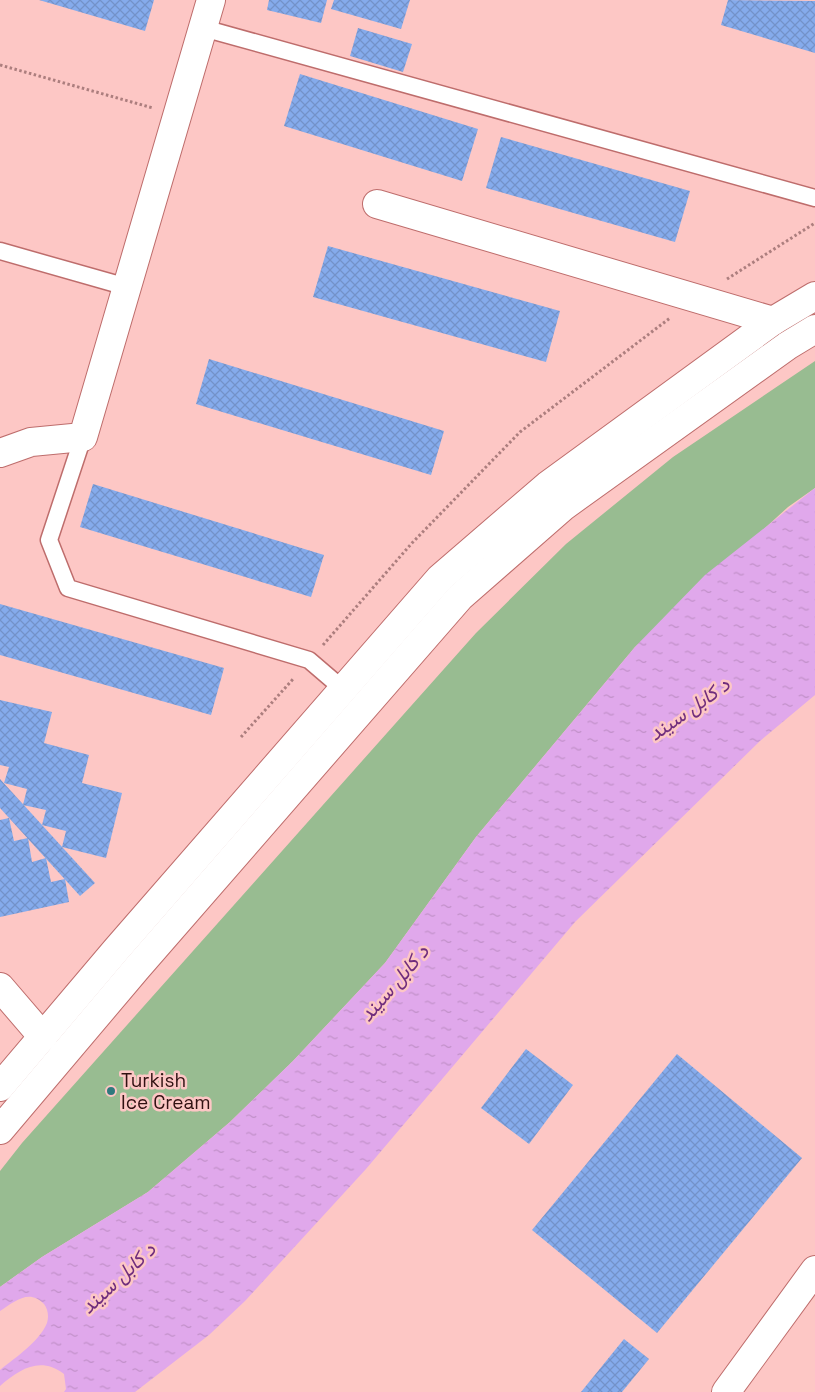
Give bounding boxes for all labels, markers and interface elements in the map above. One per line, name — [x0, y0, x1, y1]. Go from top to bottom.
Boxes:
water label: د کابل سيند — [643, 671, 735, 747]
water label: د کابل سيند — [353, 939, 435, 1027]
place label: Turkish Ice Cream — [121, 1068, 211, 1115]
marker: Turkish Ice Cream — [105, 1085, 117, 1097]
water label: د کابل سيند — [75, 1236, 161, 1319]

